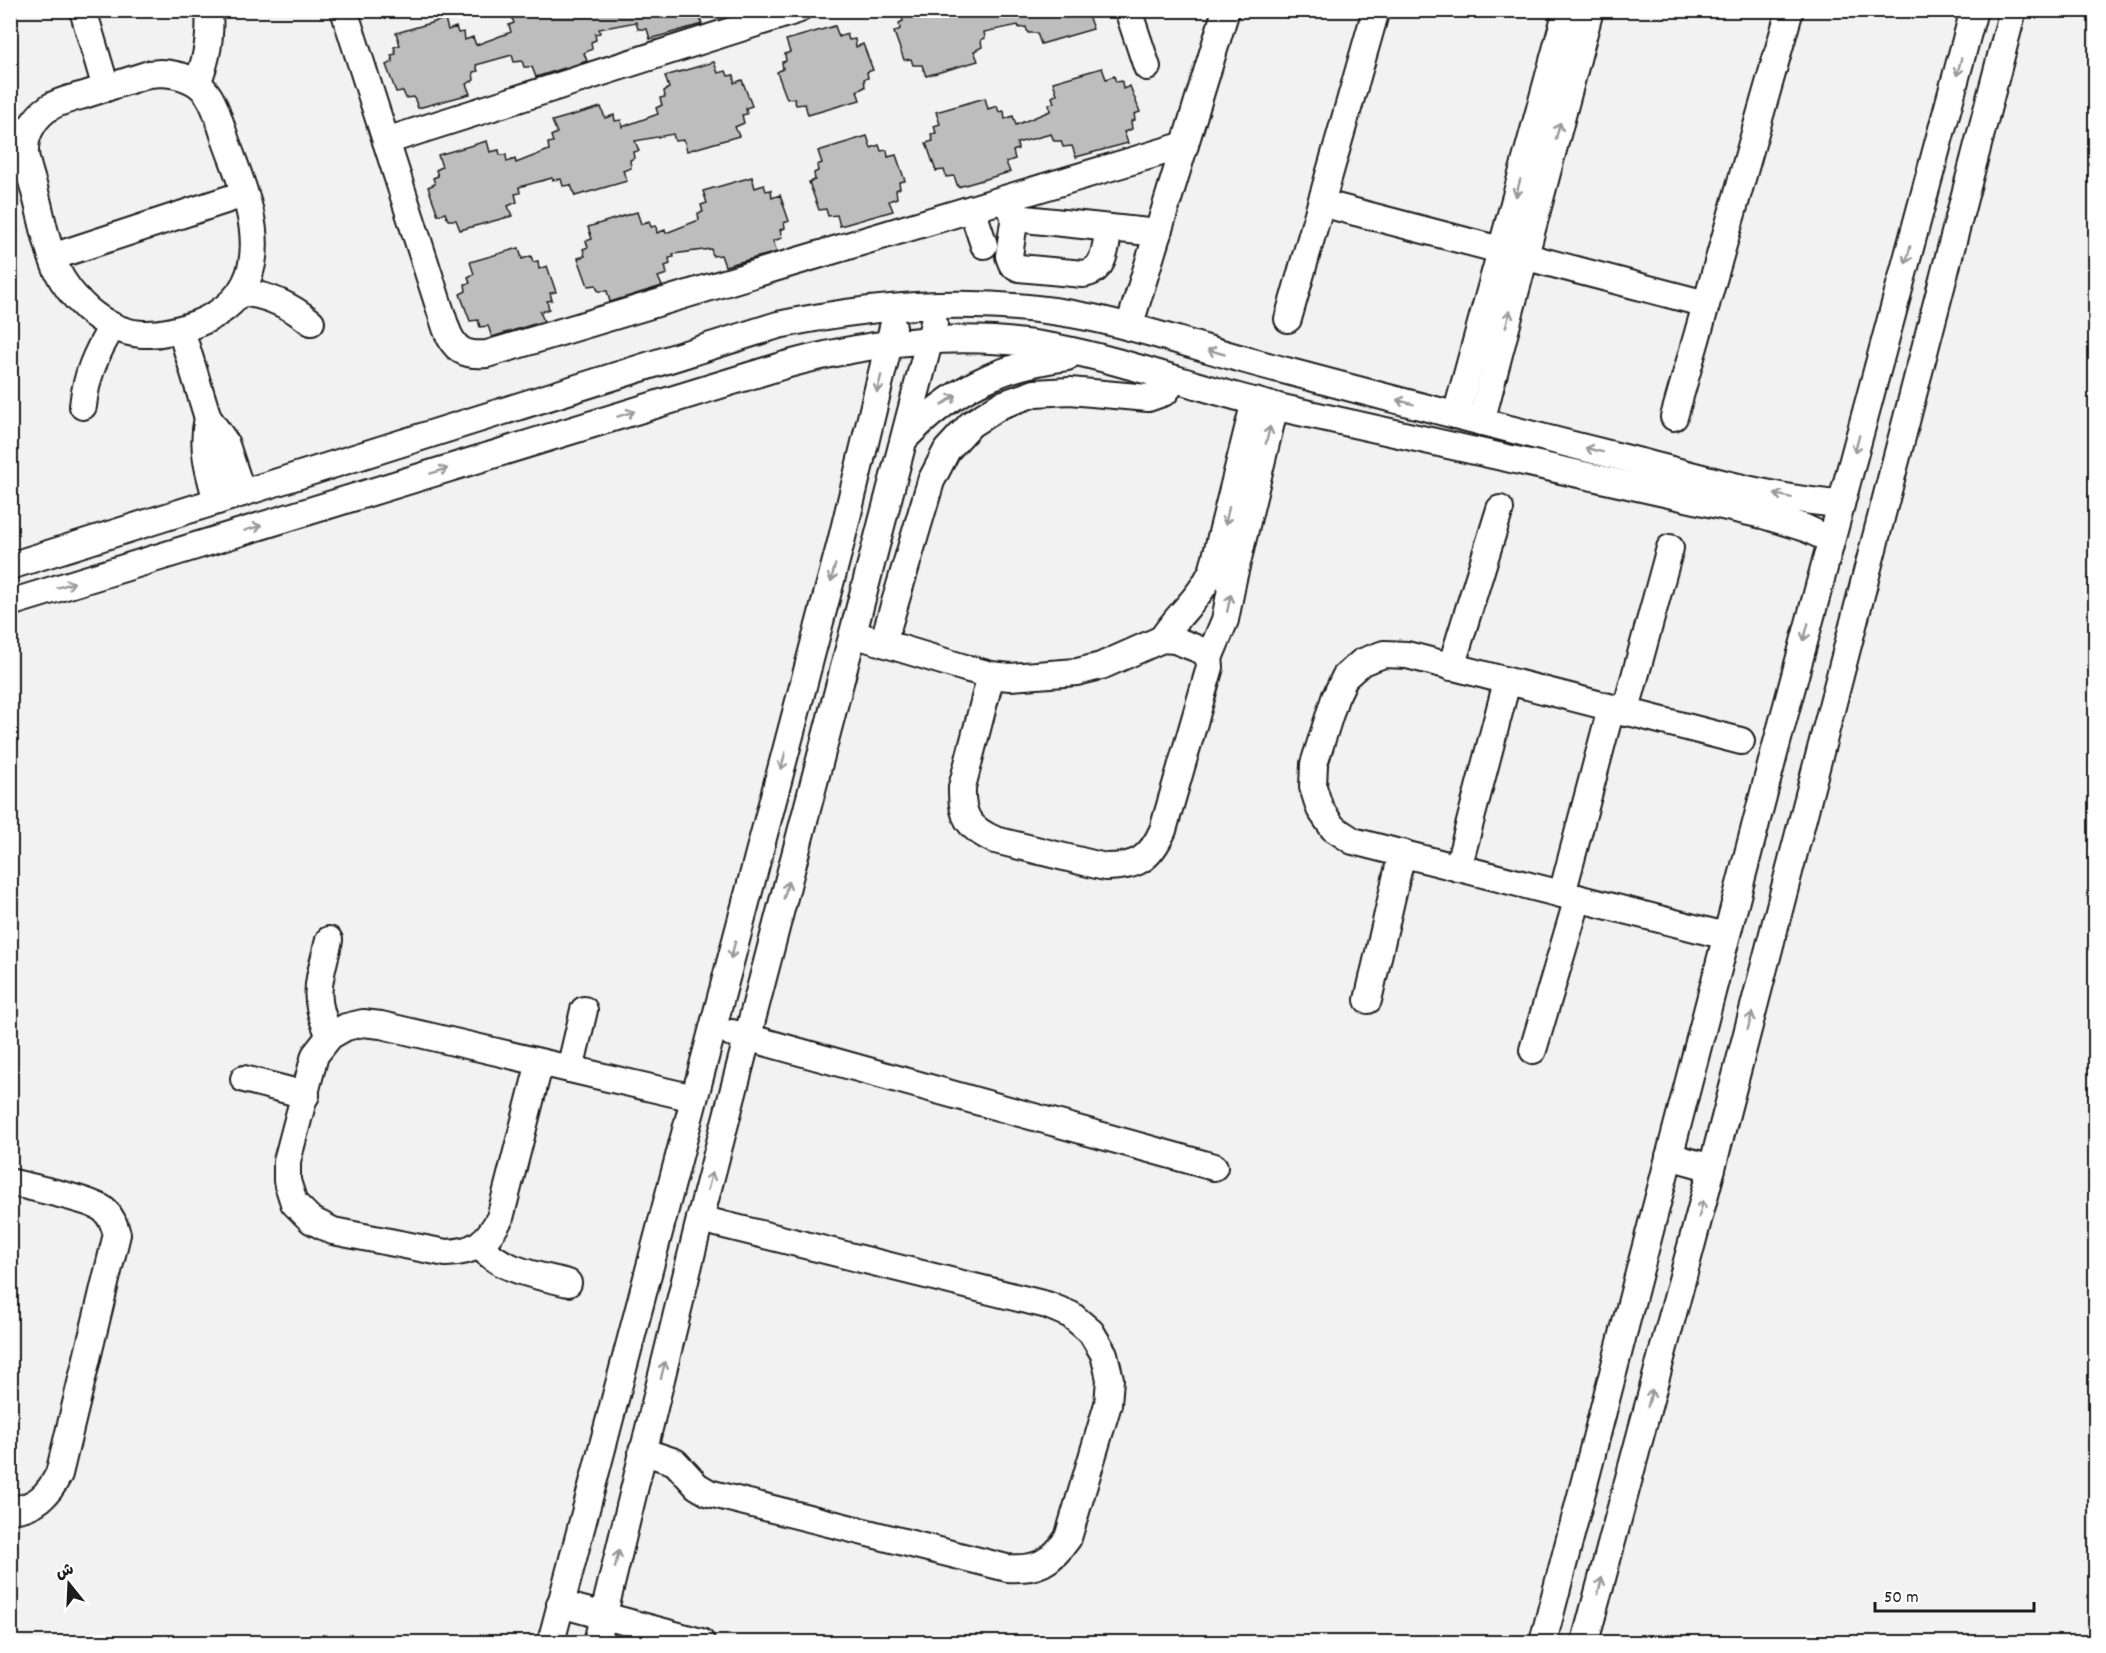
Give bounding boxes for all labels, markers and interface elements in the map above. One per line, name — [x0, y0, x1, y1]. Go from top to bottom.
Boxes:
one-way arrow — [1952, 57, 1964, 76]
one-way arrow — [1553, 121, 1565, 140]
one-way arrow — [1512, 179, 1524, 198]
one-way arrow — [1902, 245, 1913, 264]
one-way arrow — [1503, 310, 1515, 329]
one-way arrow — [1207, 346, 1226, 357]
one-way arrow — [873, 374, 885, 393]
one-way arrow — [940, 394, 957, 406]
one-way arrow — [1396, 396, 1415, 407]
one-way arrow — [616, 407, 635, 418]
one-way arrow — [1262, 426, 1274, 445]
one-way arrow — [1851, 434, 1863, 453]
one-way arrow — [1585, 443, 1604, 455]
one-way arrow — [429, 465, 448, 476]
one-way arrow — [1774, 490, 1793, 502]
one-way arrow — [1220, 506, 1232, 525]
one-way arrow — [243, 522, 262, 533]
one-way arrow — [826, 563, 838, 582]
one-way arrow — [56, 579, 75, 590]
one-way arrow — [1224, 594, 1235, 613]
one-way arrow — [1800, 622, 1812, 641]
one-way arrow — [777, 752, 788, 771]
one-way arrow — [781, 881, 792, 900]
one-way arrow — [727, 940, 739, 959]
one-way arrow — [1745, 1011, 1757, 1030]
one-way arrow — [705, 1172, 716, 1191]
one-way arrow — [1695, 1200, 1707, 1219]
one-way arrow — [657, 1361, 669, 1380]
one-way arrow — [1645, 1388, 1657, 1407]
one-way arrow — [612, 1550, 624, 1569]
north arrow — [39, 1554, 99, 1614]
text: ش — [53, 1558, 77, 1586]
scale bar — [1875, 1575, 2034, 1613]
one-way arrow — [1595, 1577, 1606, 1596]
text: 50 m — [1884, 1586, 1919, 1611]

